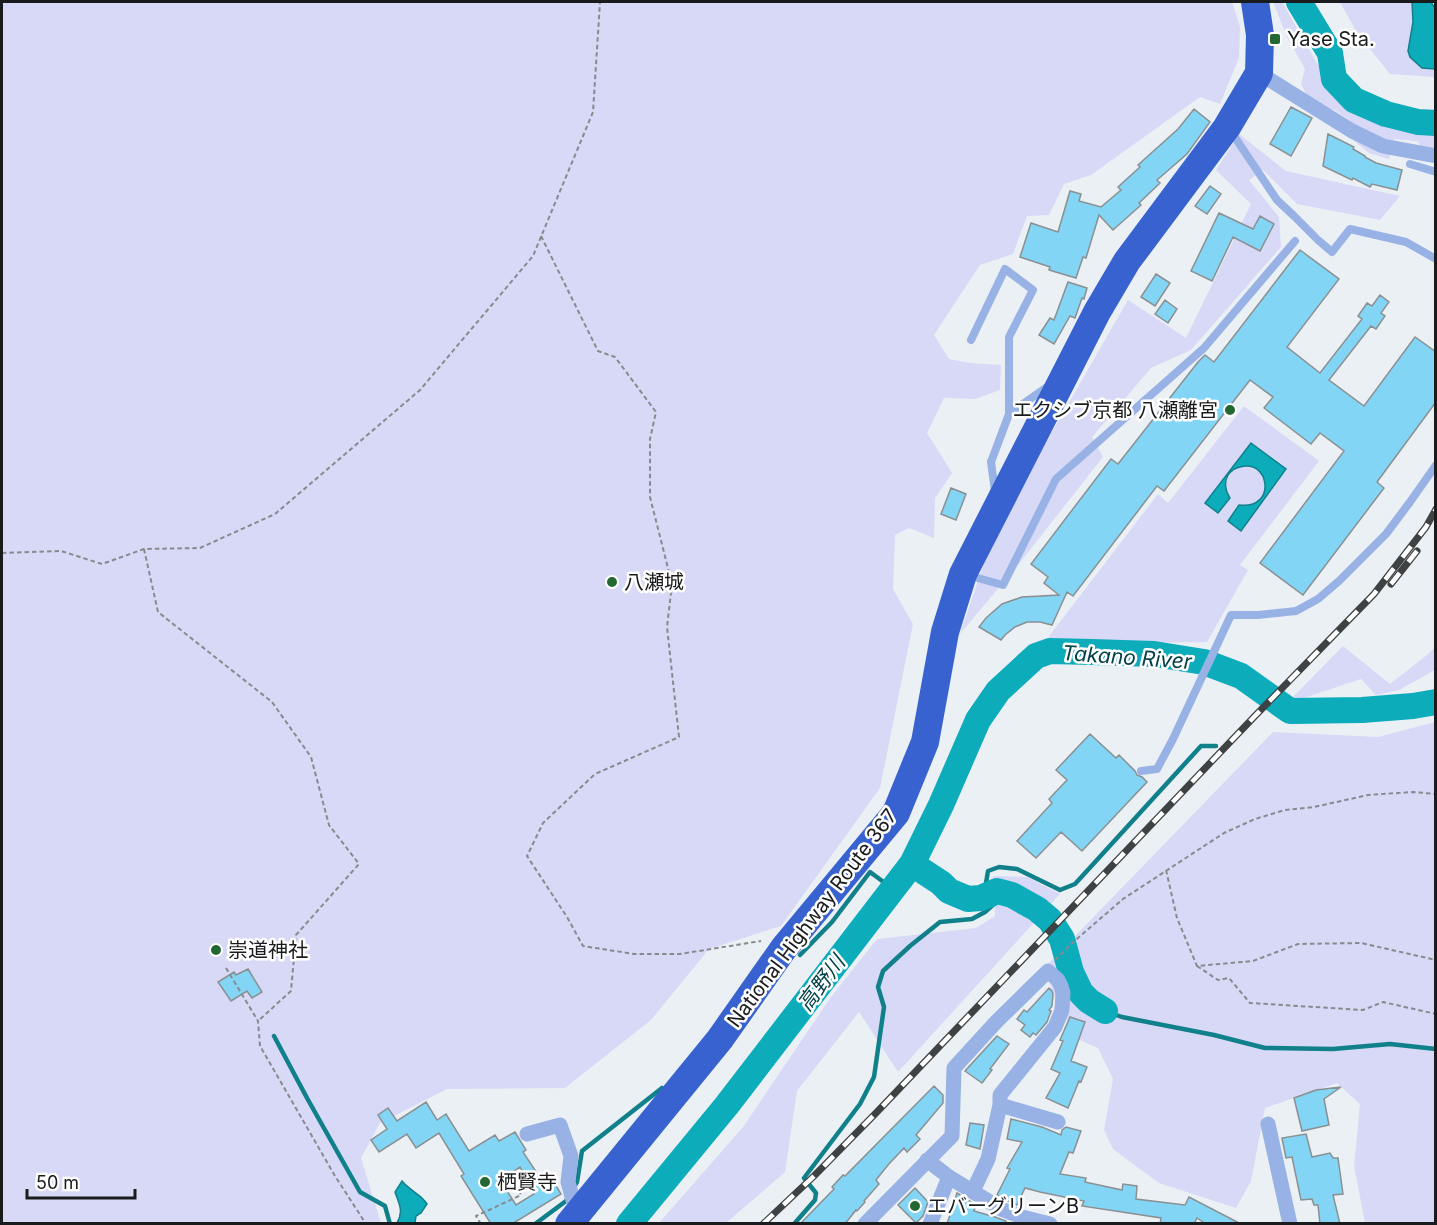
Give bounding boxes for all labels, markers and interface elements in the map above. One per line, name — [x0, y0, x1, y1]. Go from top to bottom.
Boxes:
place label: Yase Sta. — [1287, 27, 1375, 51]
marker: Yase Sta. — [1268, 32, 1282, 46]
place label: エクシブ京都 八瀬離宮 — [1012, 398, 1218, 422]
marker: エクシブ京都 八瀬離宮 — [1223, 403, 1237, 417]
place label: 八瀬城 — [624, 570, 684, 594]
marker: 八瀬城 — [605, 575, 619, 589]
water label: Takano River — [1061, 640, 1194, 674]
street label: National Highway Route 367 — [722, 804, 902, 1032]
place label: 崇道神社 — [228, 938, 308, 962]
marker: 崇道神社 — [209, 943, 223, 957]
water label: 高野川 — [792, 949, 851, 1016]
scale bar — [27, 1162, 135, 1200]
place label: 栖賢寺 — [497, 1170, 557, 1194]
text: 50 m — [36, 1172, 79, 1193]
marker: 栖賢寺 — [478, 1175, 492, 1189]
place label: エバーグリーンB — [927, 1194, 1079, 1218]
marker: エバーグリーンB — [908, 1199, 922, 1213]

